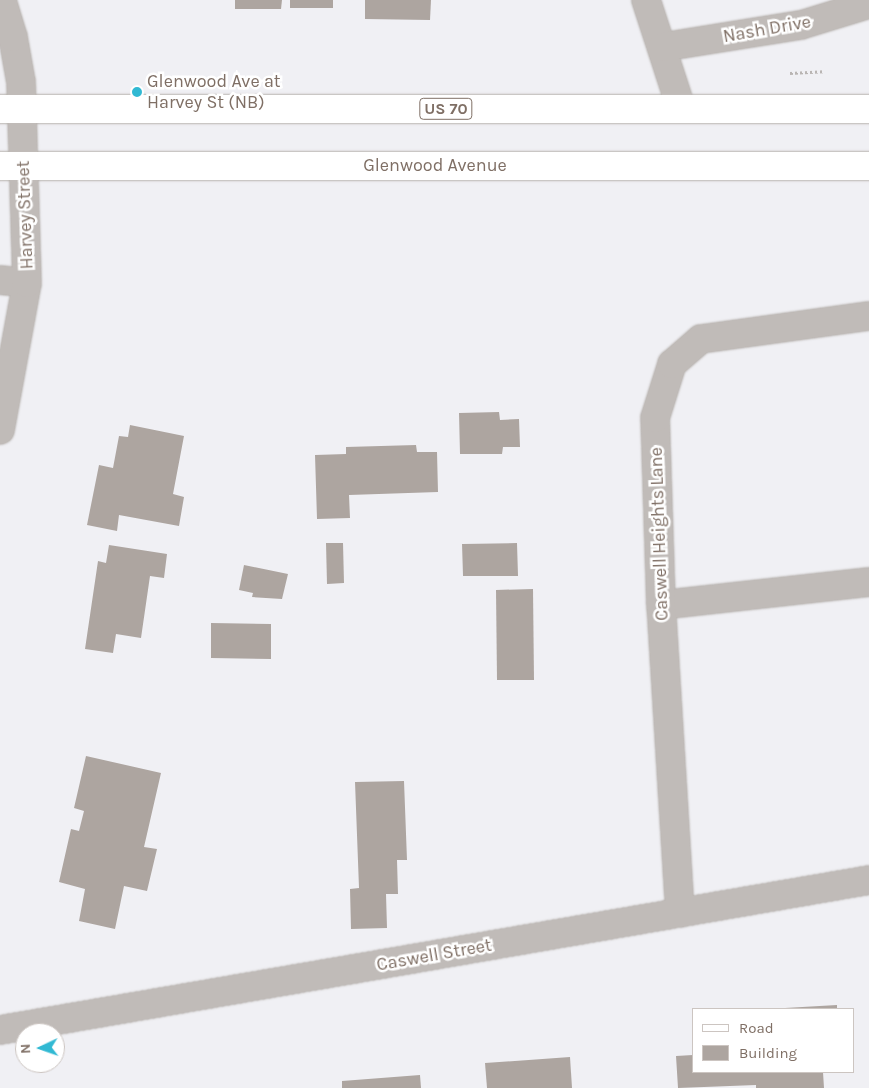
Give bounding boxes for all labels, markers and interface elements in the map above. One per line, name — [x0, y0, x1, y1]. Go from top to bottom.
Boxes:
street label: Nash Drive — [721, 11, 813, 47]
place label: Glenwood Ave at Harvey St (NB) — [147, 71, 281, 114]
marker: Glenwood Ave at Harvey St (NB) — [131, 86, 143, 98]
road number: US 70 — [418, 96, 474, 122]
street label: Glenwood Avenue — [363, 154, 507, 176]
street label: Harvey Street — [12, 160, 38, 270]
street label: Caswell Heights Lane — [645, 447, 673, 621]
street label: Caswell Street — [375, 934, 493, 976]
legend — [692, 1008, 854, 1073]
text: Road — [739, 1019, 774, 1037]
north arrow — [15, 1023, 65, 1073]
text: N — [17, 1043, 34, 1054]
text: Building — [739, 1044, 797, 1062]

